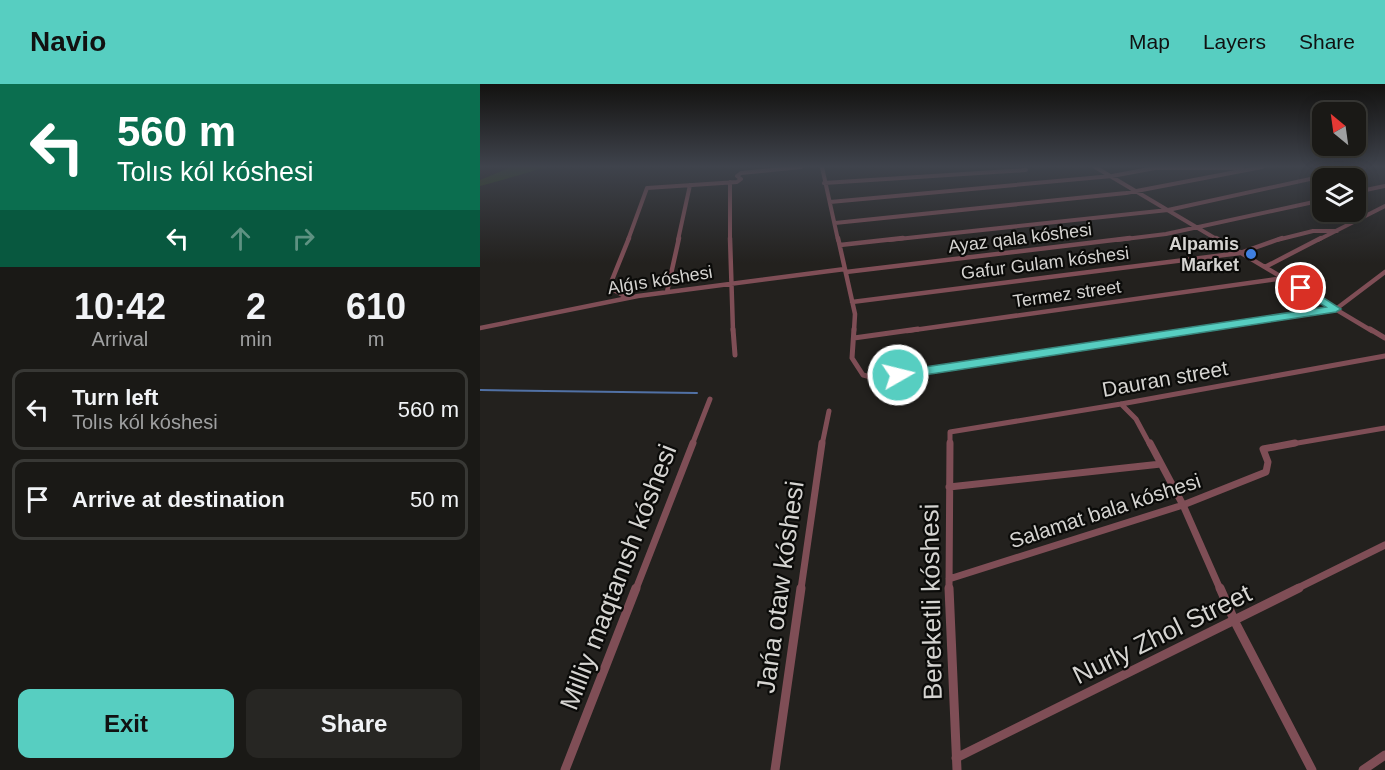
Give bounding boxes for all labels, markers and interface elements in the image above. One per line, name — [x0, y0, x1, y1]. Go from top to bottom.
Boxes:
text: Navio — [30, 26, 106, 57]
text: Map — [1129, 30, 1170, 53]
text: Layers — [1203, 30, 1266, 53]
text: Share — [1299, 30, 1355, 53]
north arrow — [1312, 102, 1366, 156]
map controls — [1312, 102, 1366, 222]
icon: left — [18, 108, 96, 186]
text: 560 m — [117, 108, 236, 155]
text: Tolıs kól kóshesi — [117, 157, 314, 187]
button: layers — [1312, 168, 1366, 222]
street label: Ayaz qala kóshesi — [947, 219, 1093, 257]
icon: left — [161, 222, 194, 255]
icon: ahead — [224, 222, 257, 255]
icon: right — [287, 222, 320, 255]
place label: Alpamis Market — [1169, 234, 1239, 275]
street label: Gafur Gulam kóshesi — [960, 243, 1130, 283]
marker: Alpamis Market — [1244, 247, 1258, 261]
street label: Alǵıs kóshesi — [606, 262, 714, 298]
pin — [1275, 262, 1326, 313]
icon: arrive — [1284, 271, 1317, 304]
street label: Termez street — [1012, 277, 1122, 311]
text: 10:42 — [74, 286, 166, 327]
text: 2 — [246, 286, 266, 327]
text: 610 — [346, 286, 406, 327]
text: Arrival — [92, 328, 148, 350]
text: min — [240, 328, 272, 350]
text: m — [368, 328, 384, 350]
position arrow — [866, 343, 930, 407]
street label: Dauran street — [1100, 356, 1230, 401]
text: Turn left — [72, 385, 158, 410]
icon: left — [21, 393, 54, 426]
text: 560 m — [398, 397, 459, 422]
text: Tolıs kól kóshesi — [72, 411, 218, 433]
street label: Milliy maqtanısh kóshesi — [554, 440, 682, 714]
street label: Salamat bala kóshesi — [1006, 469, 1203, 552]
street label: Jańa otaw kóshesi — [750, 479, 810, 695]
icon: arrive — [21, 483, 54, 516]
text: Arrive at destination — [72, 487, 285, 512]
text: 50 m — [410, 487, 459, 512]
street label: Bereketli kóshesi — [914, 503, 948, 701]
street label: Nurly Zhol Street — [1068, 577, 1257, 690]
button: Exit — [18, 689, 234, 758]
button: Share — [246, 689, 462, 758]

